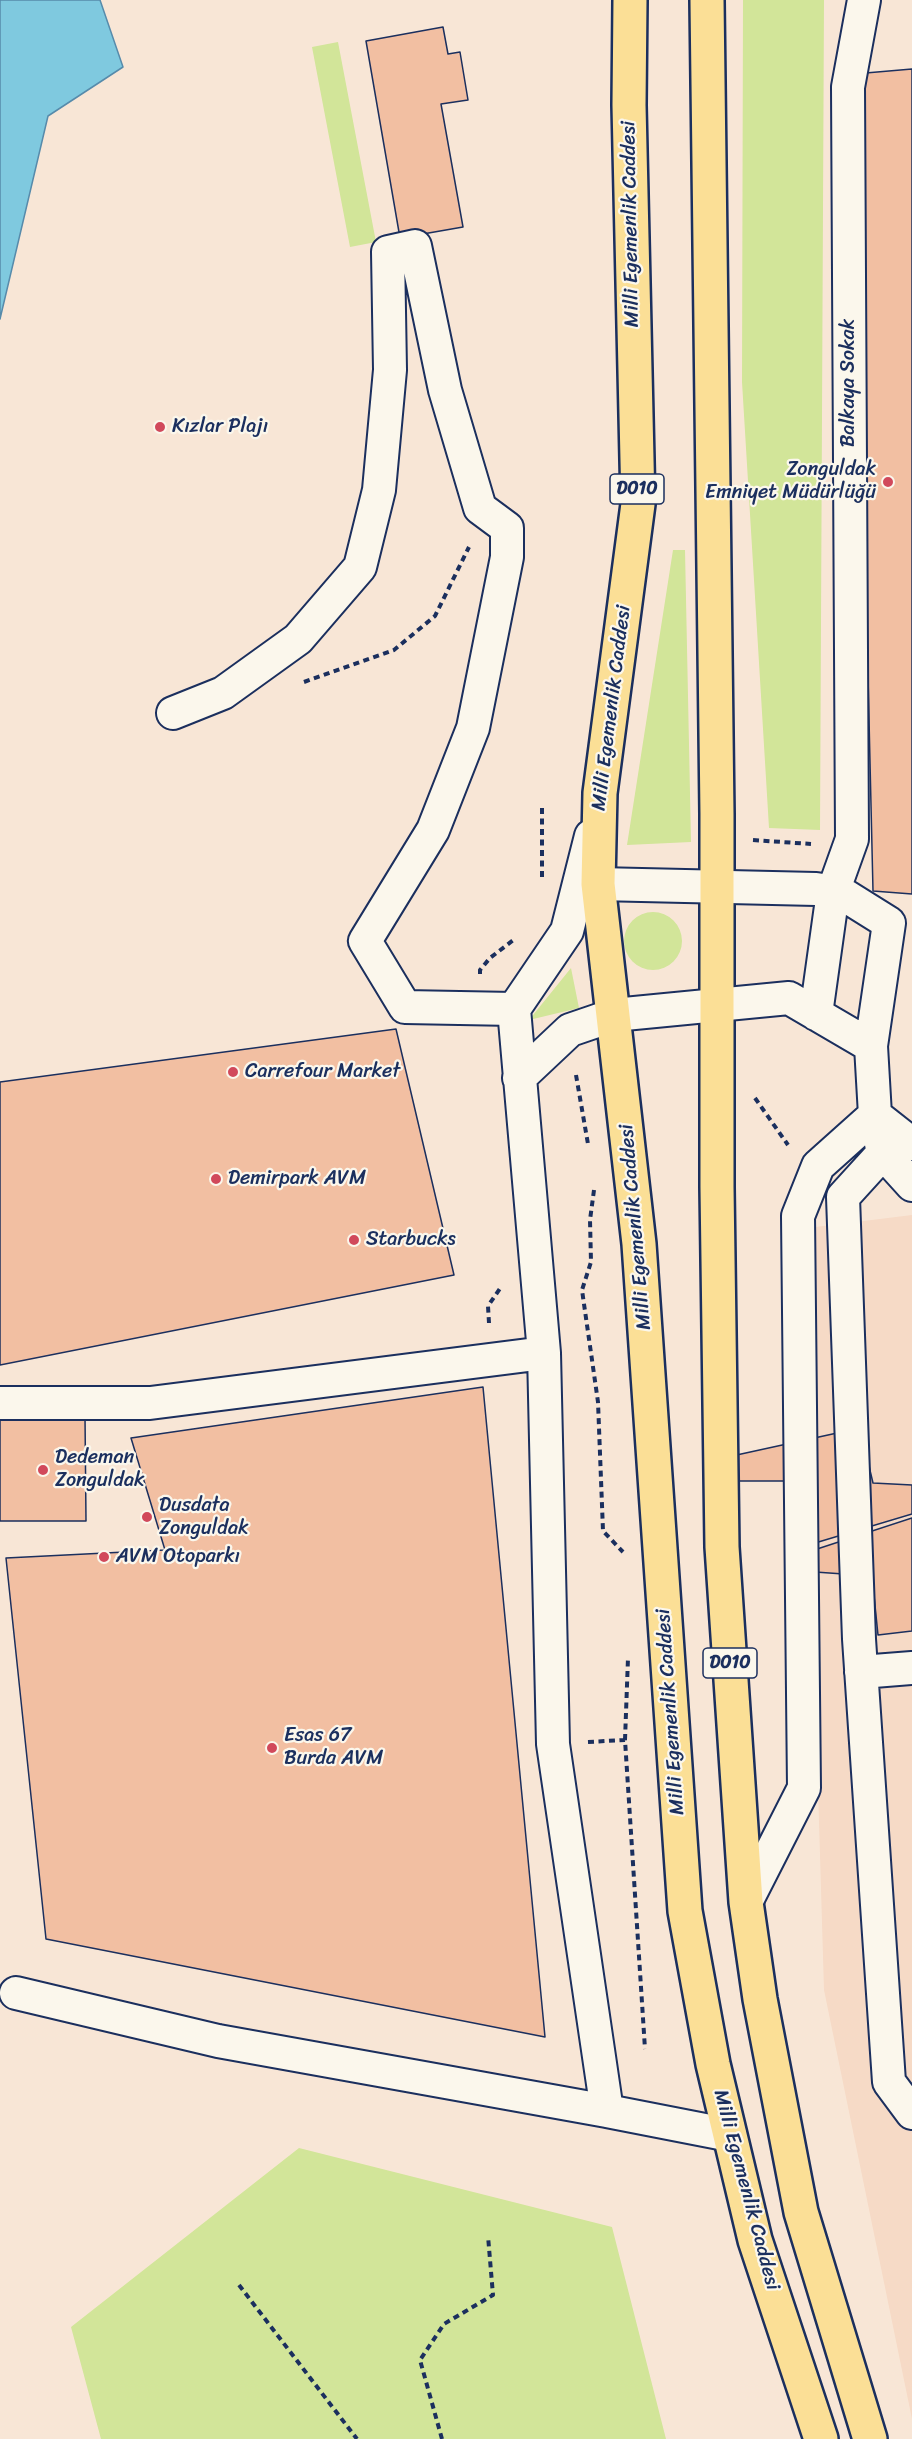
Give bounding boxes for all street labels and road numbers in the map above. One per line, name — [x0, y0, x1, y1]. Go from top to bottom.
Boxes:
street label: Milli Egemenlik Caddesi — [617, 121, 645, 327]
street label: Balkaya Sokak — [837, 319, 861, 447]
road number: D010 — [610, 474, 664, 504]
street label: Milli Egemenlik Caddesi — [588, 604, 636, 812]
street label: Milli Egemenlik Caddesi — [615, 1123, 657, 1331]
street label: Milli Egemenlik Caddesi — [652, 1608, 690, 1816]
road number: D010 — [703, 1648, 757, 1678]
street label: Milli Egemenlik Caddesi — [708, 2087, 784, 2293]

